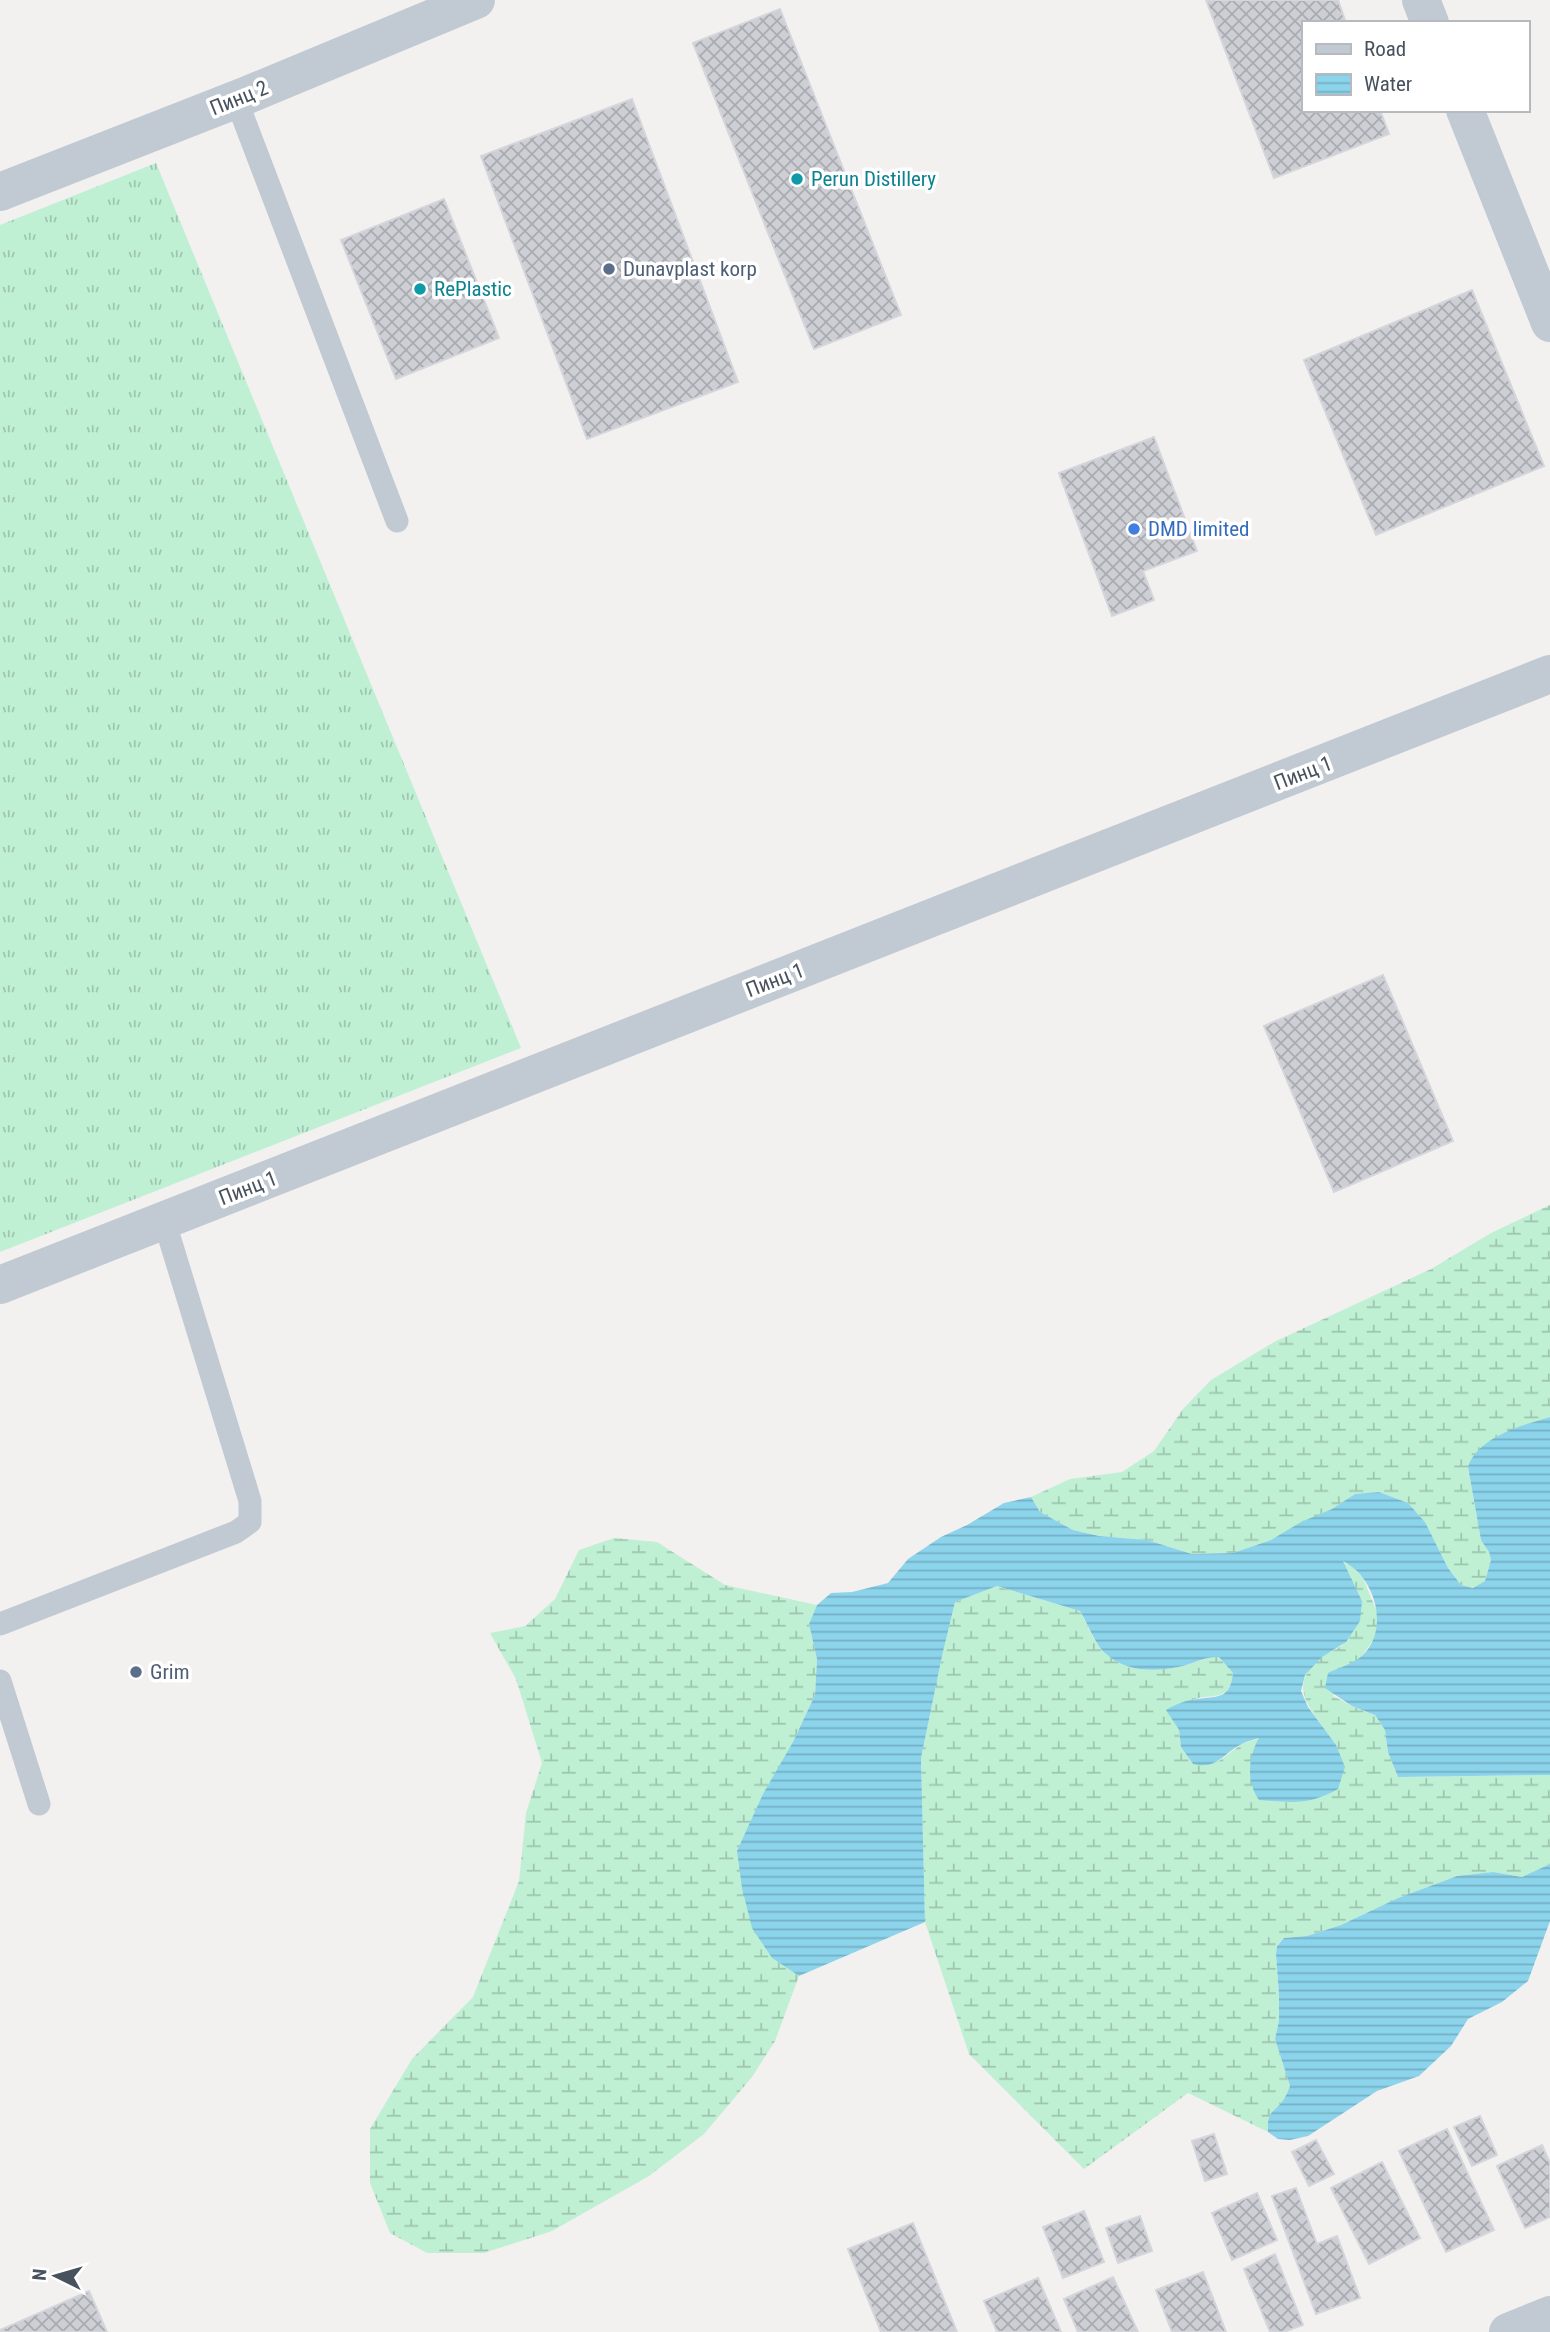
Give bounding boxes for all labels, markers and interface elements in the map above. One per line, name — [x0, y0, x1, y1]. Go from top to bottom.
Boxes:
legend — [1302, 21, 1529, 112]
text: Road — [1364, 37, 1406, 61]
text: Water — [1364, 72, 1412, 96]
street label: Пинц 2 — [206, 76, 272, 120]
place label: Perun Distillery — [811, 167, 936, 191]
marker: Perun Distillery — [789, 171, 805, 187]
place label: Dunavplast korp — [623, 257, 757, 281]
marker: Dunavplast korp — [601, 261, 617, 277]
place label: RePlastic — [434, 277, 512, 301]
marker: RePlastic — [412, 281, 428, 297]
place label: DMD limited — [1148, 517, 1249, 541]
marker: DMD limited — [1126, 521, 1142, 537]
street label: Пинц 1 — [1270, 751, 1336, 795]
street label: Пинц 1 — [742, 958, 808, 1002]
street label: Пинц 1 — [215, 1166, 281, 1210]
place label: Grim — [150, 1660, 189, 1684]
marker: Grim — [128, 1664, 144, 1680]
north arrow — [21, 2241, 91, 2311]
text: N — [28, 2268, 52, 2281]

